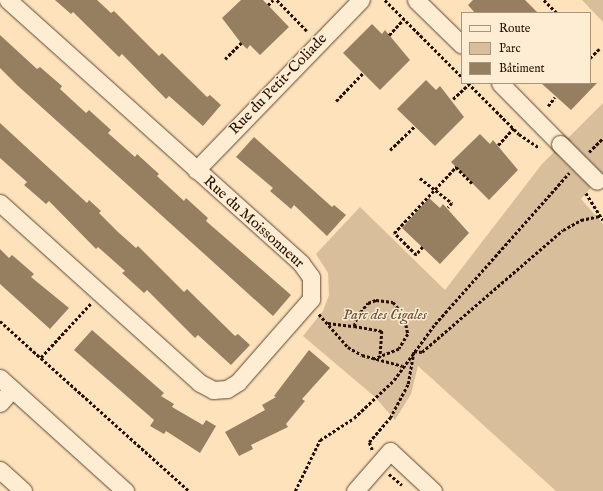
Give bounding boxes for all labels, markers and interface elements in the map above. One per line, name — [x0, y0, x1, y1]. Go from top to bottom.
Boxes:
legend — [461, 12, 591, 84]
text: Route — [499, 21, 530, 36]
street label: Rue du Petit-Coliade — [225, 30, 331, 138]
text: Parc — [499, 41, 521, 56]
text: Bâtiment — [499, 61, 545, 76]
street label: Rue du Moissonneur — [200, 172, 308, 272]
park label: Parc des Cigales — [343, 306, 427, 324]

